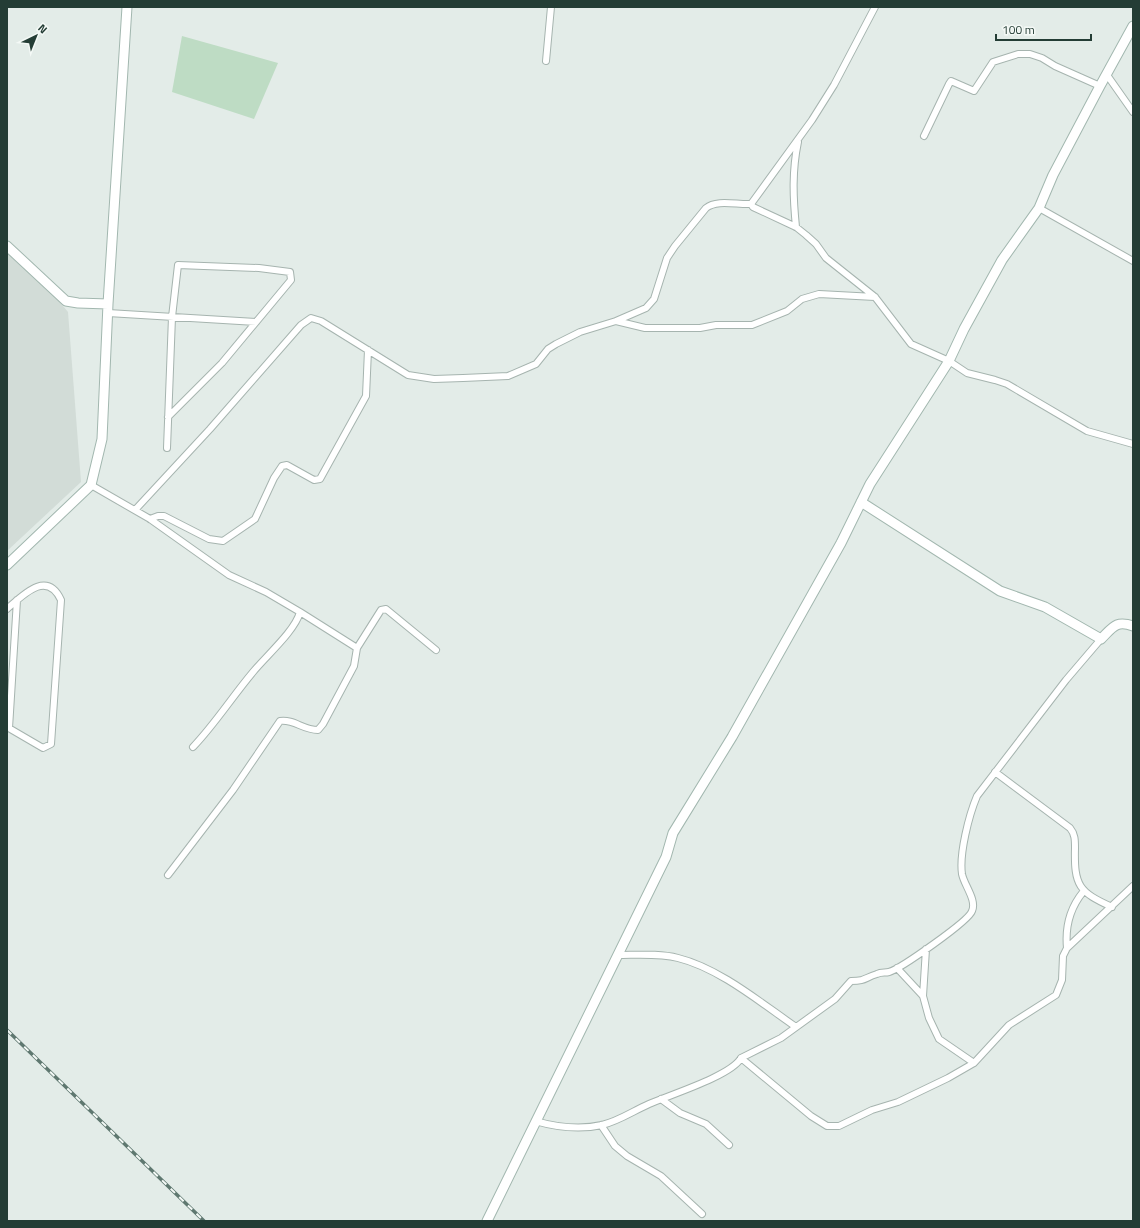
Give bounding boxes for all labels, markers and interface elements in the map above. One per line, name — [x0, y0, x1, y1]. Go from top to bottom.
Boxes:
north arrow — [16, 16, 56, 56]
scale bar — [996, 16, 1091, 42]
text: N — [35, 20, 51, 37]
text: 100 m — [1002, 20, 1035, 39]

